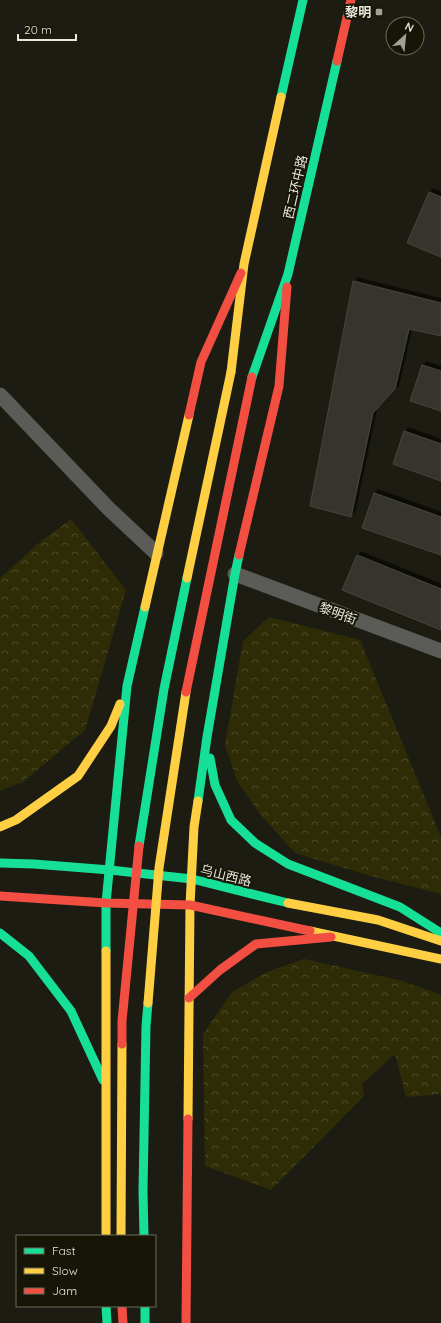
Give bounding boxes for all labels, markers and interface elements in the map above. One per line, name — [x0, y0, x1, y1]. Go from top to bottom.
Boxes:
place label: 黎明 — [345, 4, 371, 20]
marker: 黎明 — [374, 7, 384, 17]
scale bar — [18, 16, 76, 42]
north arrow — [385, 16, 425, 56]
text: N — [403, 19, 416, 35]
text: 20 m — [24, 22, 52, 37]
street label: 西二环中路 — [280, 154, 310, 220]
street label: 黎明街 — [317, 599, 359, 627]
street label: 乌山西路 — [199, 861, 253, 889]
legend — [16, 1235, 156, 1307]
text: Fast — [52, 1243, 76, 1258]
text: Slow — [52, 1263, 78, 1278]
text: Jam — [52, 1283, 77, 1298]

